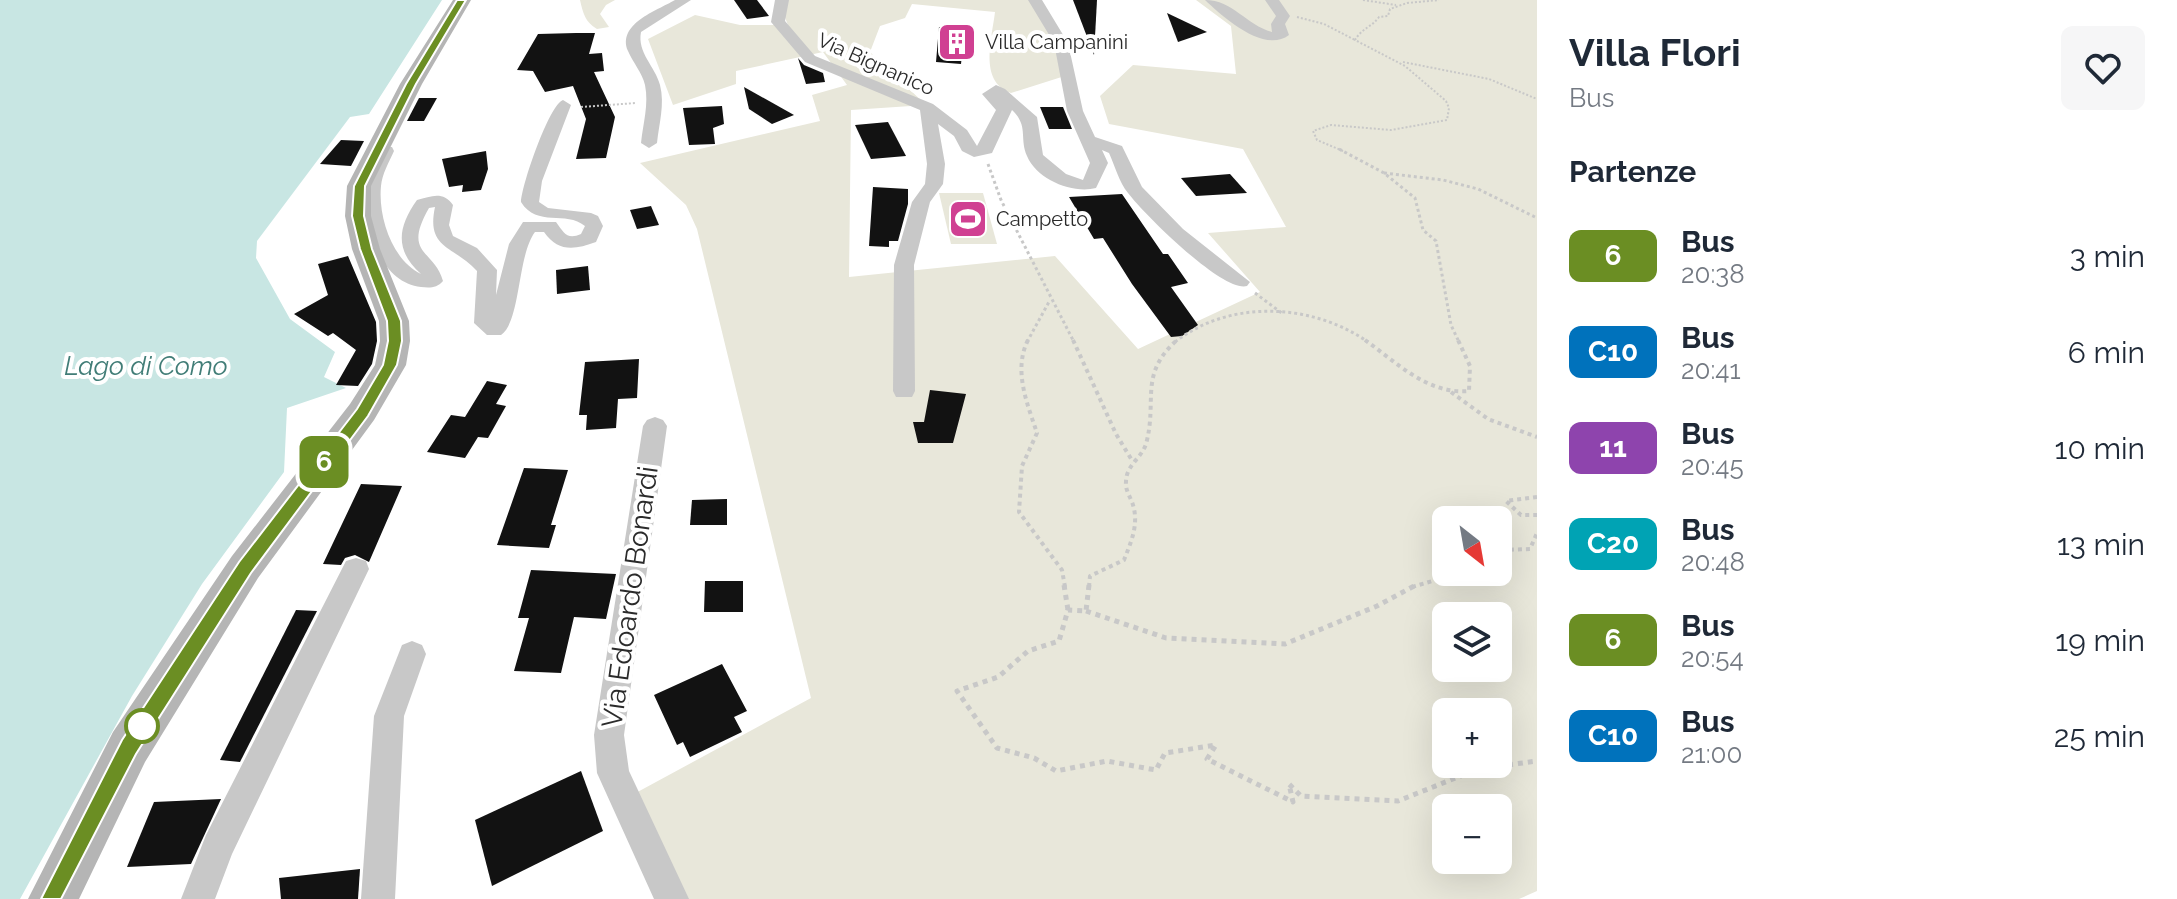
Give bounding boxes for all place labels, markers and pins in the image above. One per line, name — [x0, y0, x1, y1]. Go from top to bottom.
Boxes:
building icon: Villa Campanini — [936, 21, 978, 63]
place label: Villa Campanini — [985, 30, 1128, 54]
sports icon: Campetto — [947, 198, 989, 240]
place label: Campetto — [996, 207, 1088, 231]
unlabelled marker — [125, 709, 159, 743]

